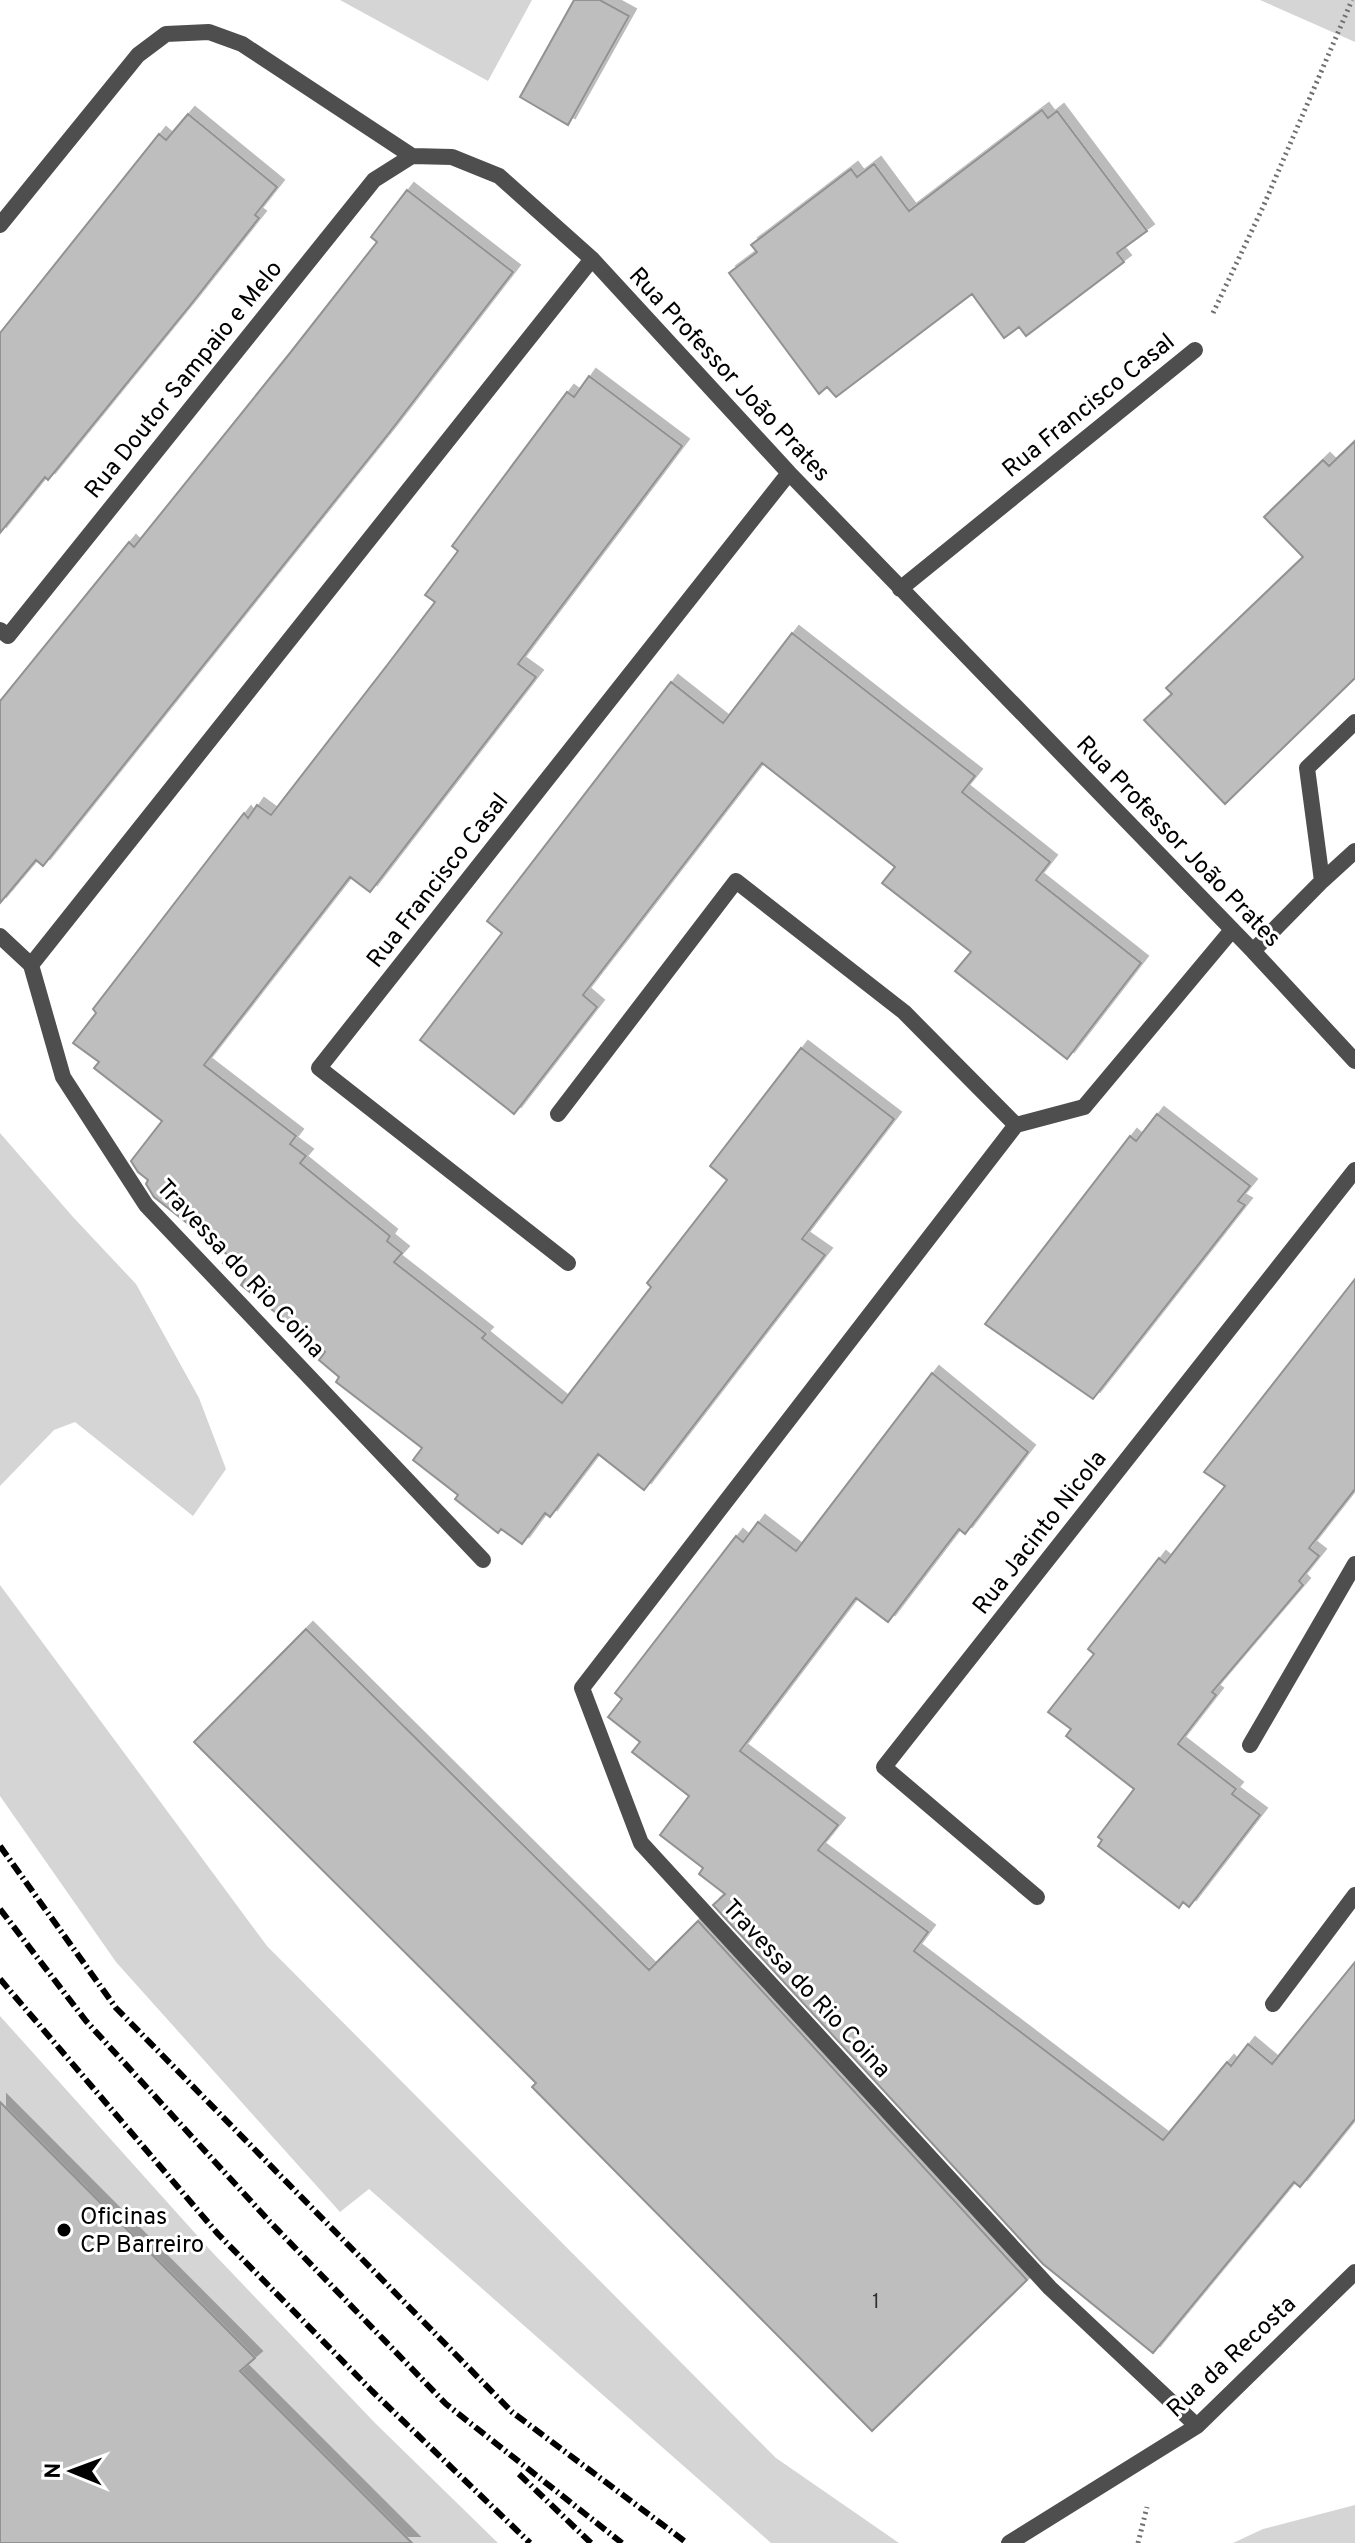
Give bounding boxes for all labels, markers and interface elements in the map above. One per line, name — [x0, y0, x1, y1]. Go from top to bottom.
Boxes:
street label: Rua Doutor Sampaio e Melo — [79, 255, 290, 505]
street label: Rua Professor João Prates — [621, 262, 836, 489]
street label: Rua Francisco Casal — [997, 328, 1182, 485]
street label: Rua Professor João Prates — [1069, 730, 1286, 954]
street label: Rua Francisco Casal — [361, 788, 516, 975]
street label: Travessa do Rio Coina — [149, 1174, 330, 1365]
street label: Rua Jacinto Nicola — [967, 1445, 1114, 1621]
street label: Travessa do Rio Coina — [715, 1894, 896, 2085]
place label: Oficinas CP Barreiro — [80, 2203, 204, 2261]
marker: Oficinas CP Barreiro — [55, 2221, 73, 2239]
house number: 1 — [872, 2290, 880, 2316]
street label: Rua da Recosta — [1161, 2290, 1303, 2425]
north arrow — [32, 2431, 112, 2511]
text: N — [41, 2463, 68, 2479]

